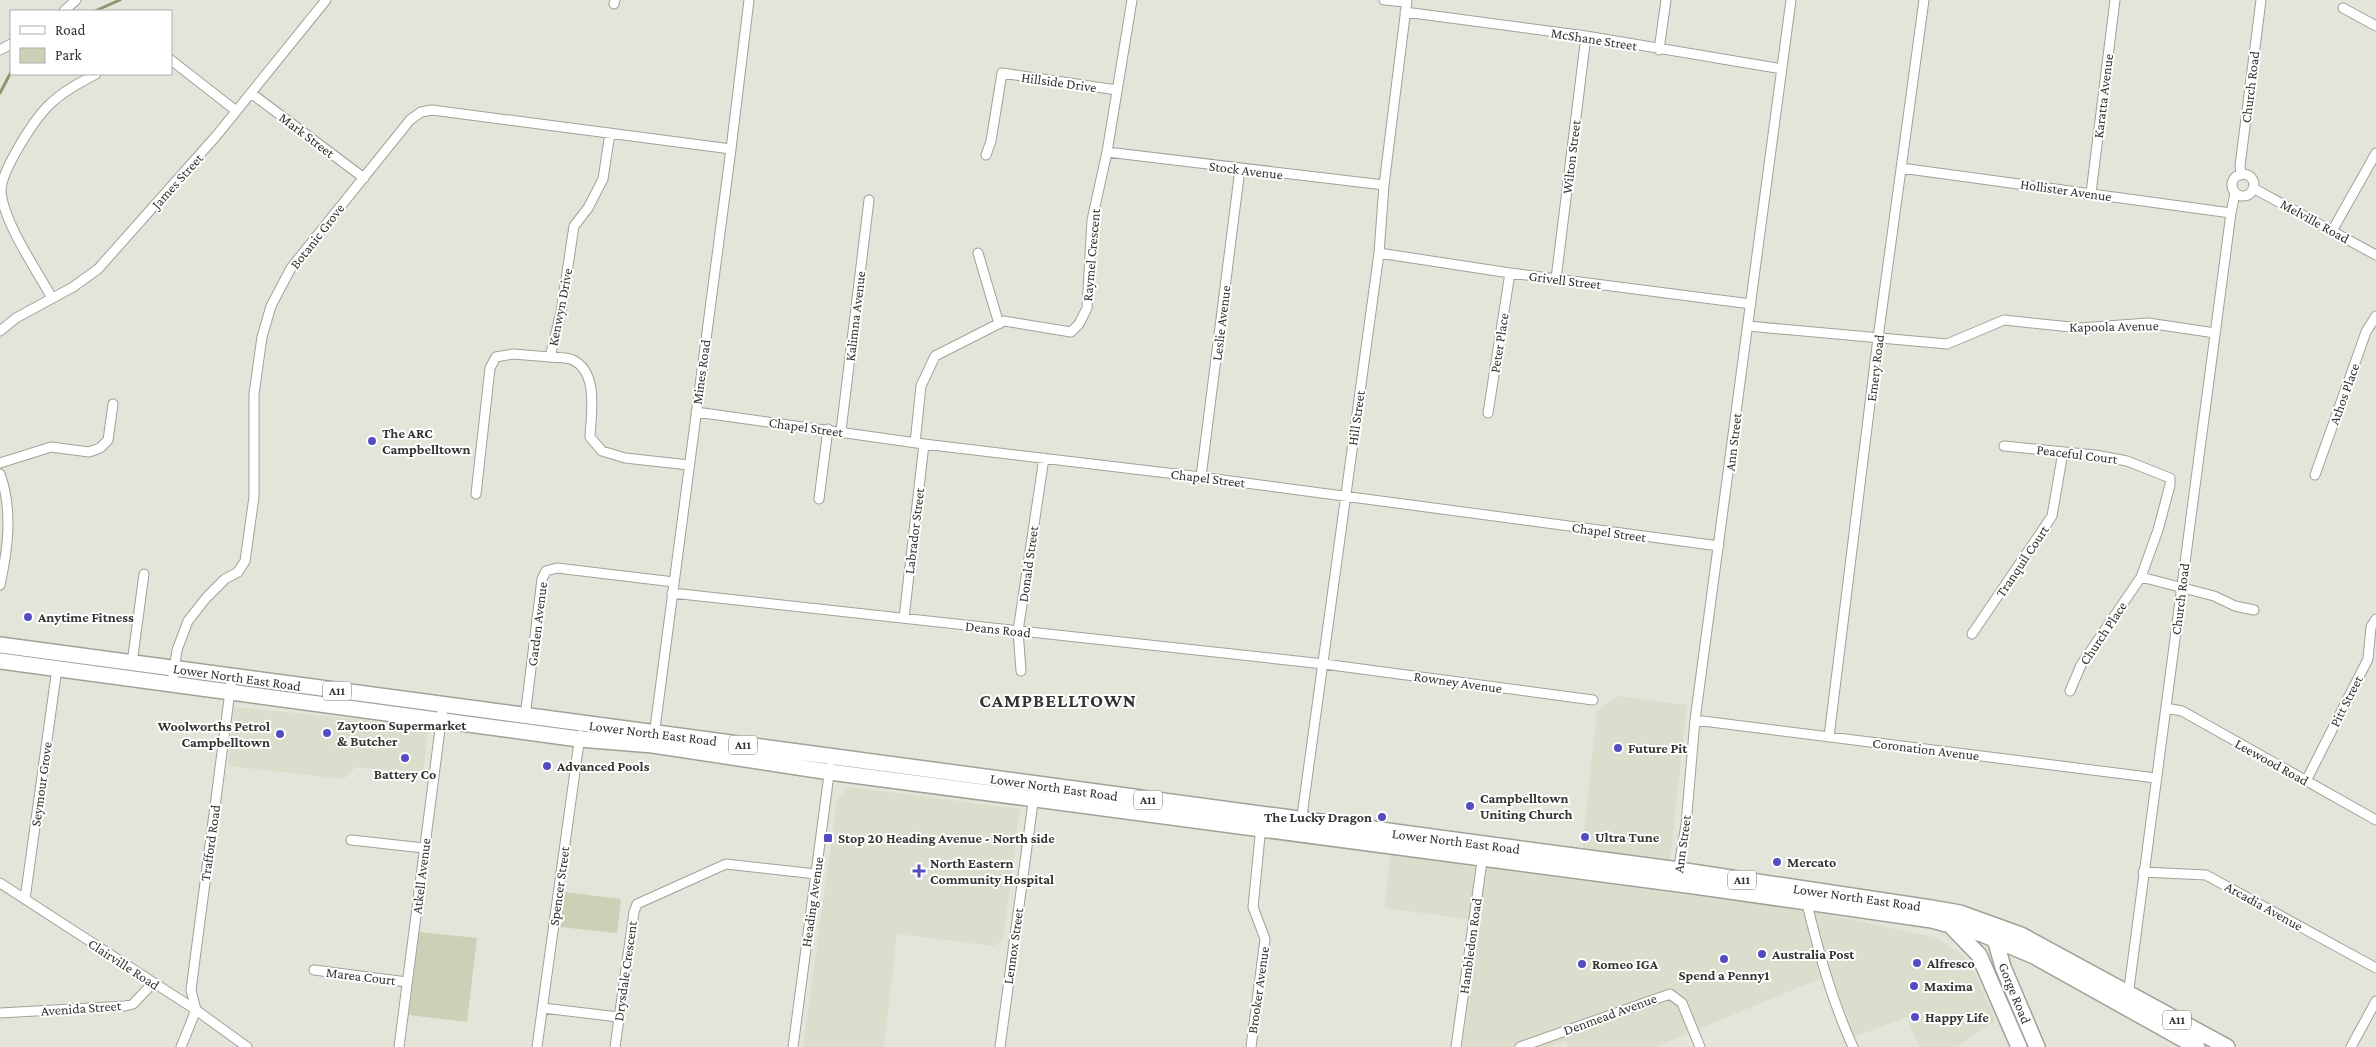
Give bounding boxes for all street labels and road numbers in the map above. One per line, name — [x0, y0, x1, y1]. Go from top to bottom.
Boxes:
street label: McShane Street — [1550, 24, 1639, 54]
street label: Church Road — [2238, 50, 2262, 124]
street label: Karatta Avenue — [2090, 53, 2116, 139]
street label: Hillside Drive — [1020, 69, 1098, 95]
street label: Mark Street — [276, 109, 338, 161]
street label: Wilton Street — [1559, 119, 1584, 195]
street label: James Street — [147, 150, 206, 213]
street label: Stock Avenue — [1208, 158, 1284, 182]
street label: Hollister Avenue — [2019, 176, 2113, 204]
street label: Melville Road — [2278, 196, 2353, 247]
street label: Botanic Grove — [287, 200, 347, 272]
street label: Raymel Crescent — [1079, 208, 1103, 302]
street label: Kenwyn Drive — [545, 267, 575, 347]
street label: Grivell Street — [1528, 268, 1602, 292]
street label: Kalimna Avenue — [842, 270, 868, 362]
street label: Leslie Avenue — [1208, 284, 1234, 362]
street label: Peter Place — [1486, 312, 1512, 374]
street label: Kapoola Avenue — [2069, 317, 2159, 335]
street label: Emery Road — [1863, 333, 1887, 402]
street label: Mines Road — [689, 338, 714, 406]
street label: Athos Place — [2326, 361, 2362, 427]
street label: Hill Street — [1344, 389, 1368, 447]
street label: Ann Street — [1721, 412, 1745, 472]
street label: Chapel Street — [768, 414, 845, 440]
street label: Peaceful Court — [2036, 441, 2119, 467]
street label: Chapel Street — [1170, 465, 1246, 491]
street label: Labrador Street — [901, 487, 927, 575]
street label: Chapel Street — [1571, 519, 1648, 545]
street label: Tranquil Court — [1992, 522, 2052, 600]
street label: Donald Street — [1015, 525, 1041, 603]
street label: Church Road — [2168, 562, 2192, 636]
street label: Garden Avenue — [524, 581, 550, 667]
street label: Church Place — [2076, 598, 2130, 668]
street label: Deans Road — [964, 618, 1032, 640]
street label: Lower North East Road — [172, 660, 303, 694]
street label: Rowney Avenue — [1413, 668, 1503, 696]
street label: Pitt Street — [2326, 672, 2366, 729]
road number: A11 — [323, 681, 351, 700]
street label: Lower North East Road — [588, 717, 719, 749]
street label: Coronation Avenue — [1872, 735, 1980, 763]
street label: Leewood Road — [2232, 735, 2312, 789]
road number: A11 — [729, 736, 757, 754]
street label: Seymour Grove — [27, 741, 55, 827]
street label: Lower North East Road — [989, 770, 1120, 804]
road number: A11 — [1134, 790, 1162, 810]
street label: Trafford Road — [197, 803, 223, 882]
street label: Ann Street — [1670, 814, 1694, 874]
street label: Lower North East Road — [1391, 825, 1522, 857]
street label: Atkell Avenue — [408, 837, 434, 915]
street label: Spencer Street — [546, 845, 573, 927]
street label: Heading Avenue — [798, 856, 826, 948]
road number: A11 — [1728, 870, 1756, 890]
street label: Arcadia Avenue — [2222, 878, 2306, 934]
street label: Lower North East Road — [1792, 880, 1923, 914]
street label: Hambledon Road — [1455, 896, 1485, 995]
street label: Lennox Street — [1000, 906, 1026, 985]
street label: Drysdale Crescent — [610, 919, 640, 1022]
street label: Clairville Road — [85, 935, 163, 993]
street label: Brooker Avenue — [1244, 945, 1272, 1035]
street label: Gorge Road — [1996, 960, 2035, 1026]
street label: Marea Court — [325, 964, 397, 988]
street label: Denmead Avenue — [1561, 990, 1659, 1038]
street label: Avenida Street — [40, 997, 122, 1019]
road number: A11 — [2163, 1010, 2191, 1030]

